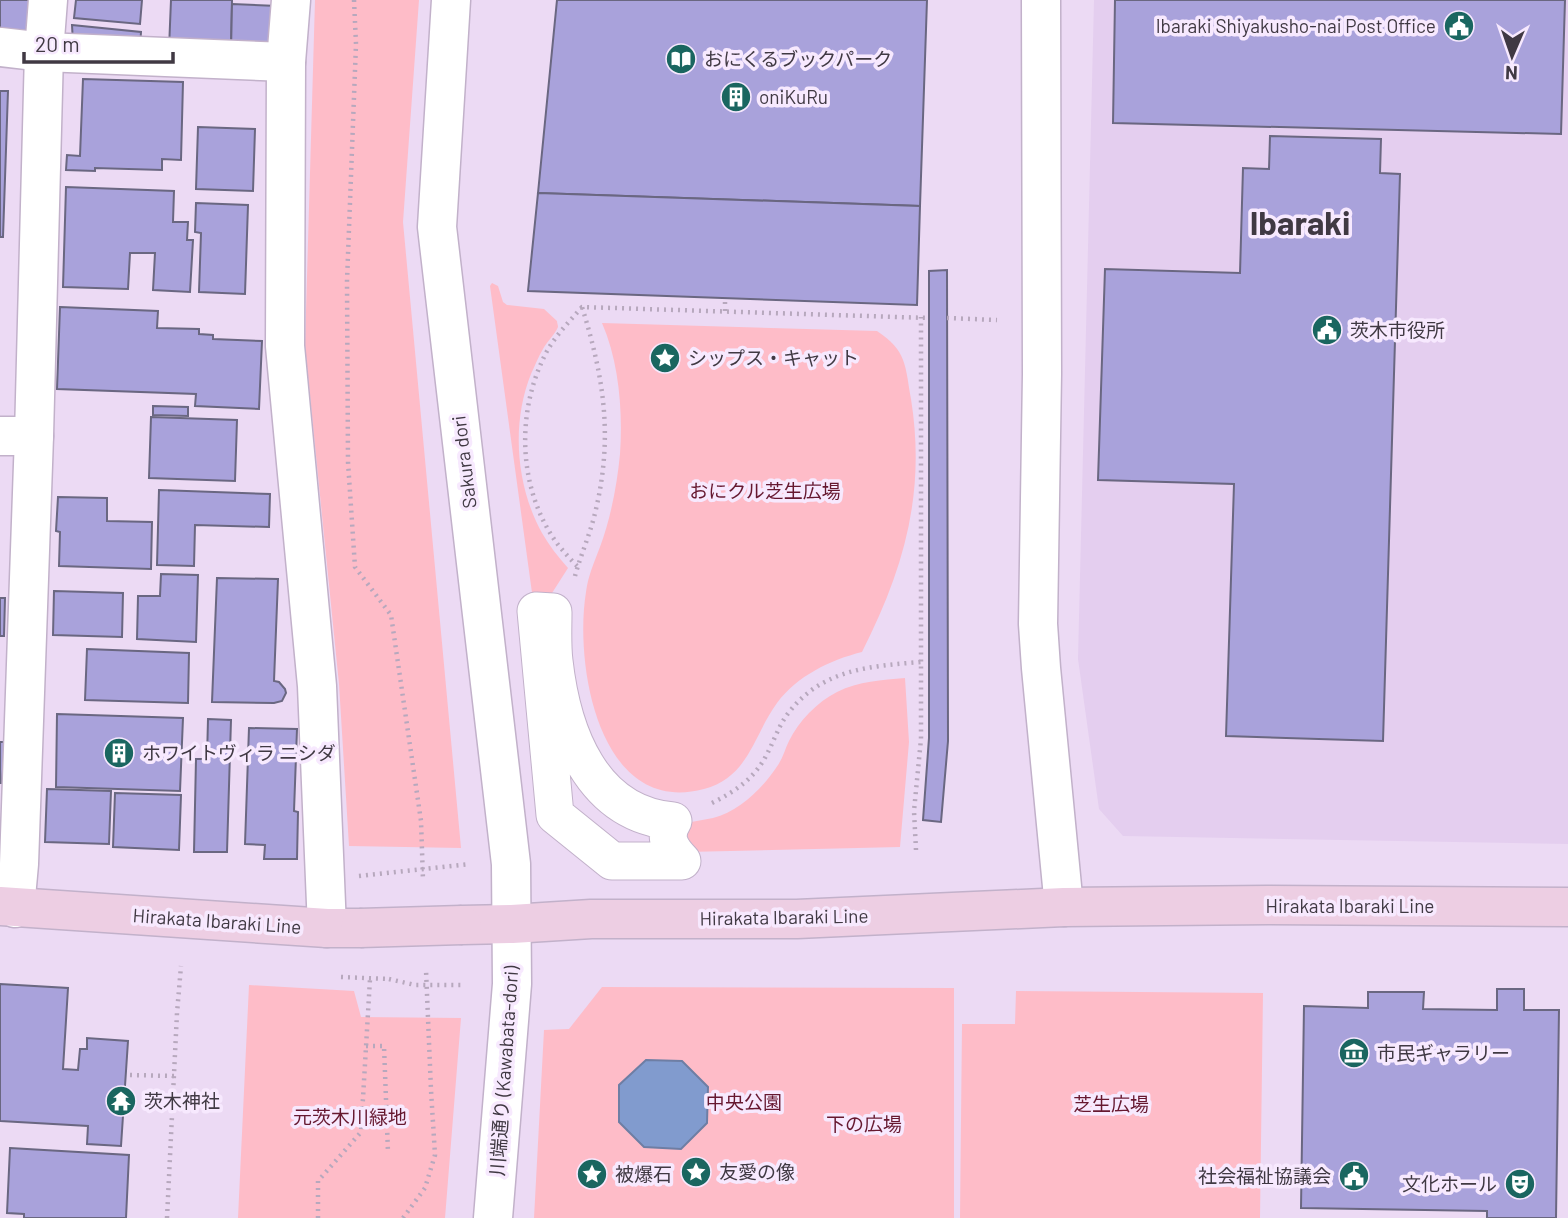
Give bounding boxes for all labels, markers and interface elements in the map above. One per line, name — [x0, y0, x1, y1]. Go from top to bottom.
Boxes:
public building icon: Ibaraki Shiyakusho-nai Post Office — [1442, 9, 1476, 43]
place label: Ibaraki Shiyakusho-nai Post Office — [1156, 14, 1436, 37]
scale bar — [24, 21, 173, 65]
north arrow — [1477, 21, 1547, 91]
text: 20 m — [35, 31, 80, 56]
library icon: おにくるブックパーク — [664, 42, 698, 76]
place label: おにくるブックパーク — [704, 47, 892, 70]
text: N — [1505, 62, 1518, 85]
building icon: oniKuRu — [719, 80, 753, 114]
place label: oniKuRu — [759, 85, 828, 108]
district label: Ibaraki — [1250, 202, 1350, 242]
public building icon: 茨木市役所 — [1310, 313, 1344, 347]
place label: 茨木市役所 — [1350, 318, 1445, 341]
place icon: シップス・キャット — [648, 341, 682, 375]
place label: シップス・キャット — [688, 346, 859, 369]
street label: Sakura dori — [446, 414, 481, 510]
park label: おにクル芝生広場 — [689, 479, 841, 502]
building icon: ホワイトヴィラ ニシダ — [102, 736, 136, 770]
place label: ホワイトヴィラ ニシダ — [142, 741, 336, 764]
street label: Hirakata Ibaraki Line — [1266, 894, 1434, 917]
street label: Hirakata Ibaraki Line — [132, 903, 302, 938]
street label: Hirakata Ibaraki Line — [699, 904, 869, 929]
street label: 川端通り (Kawabata-dori) — [485, 964, 522, 1177]
museum icon: 市民ギャラリー — [1337, 1036, 1371, 1070]
place label: 市民ギャラリー — [1377, 1041, 1510, 1064]
temple icon: 茨木神社 — [104, 1084, 138, 1118]
place label: 茨木神社 — [144, 1089, 220, 1112]
park label: 中央公園 — [706, 1090, 782, 1113]
park label: 芝生広場 — [1073, 1092, 1149, 1115]
park label: 元茨木川緑地 — [293, 1105, 407, 1128]
park label: 下の広場 — [826, 1112, 902, 1135]
place icon: 友愛の像 — [679, 1155, 713, 1189]
place icon: 被爆石 — [575, 1157, 609, 1191]
public building icon: 社会福祉協議会 — [1337, 1159, 1371, 1193]
place label: 友愛の像 — [719, 1160, 795, 1183]
place label: 被爆石 — [615, 1162, 672, 1185]
place label: 社会福祉協議会 — [1198, 1164, 1331, 1187]
theatre icon: 文化ホール — [1503, 1167, 1537, 1201]
place label: 文化ホール — [1402, 1172, 1497, 1195]

